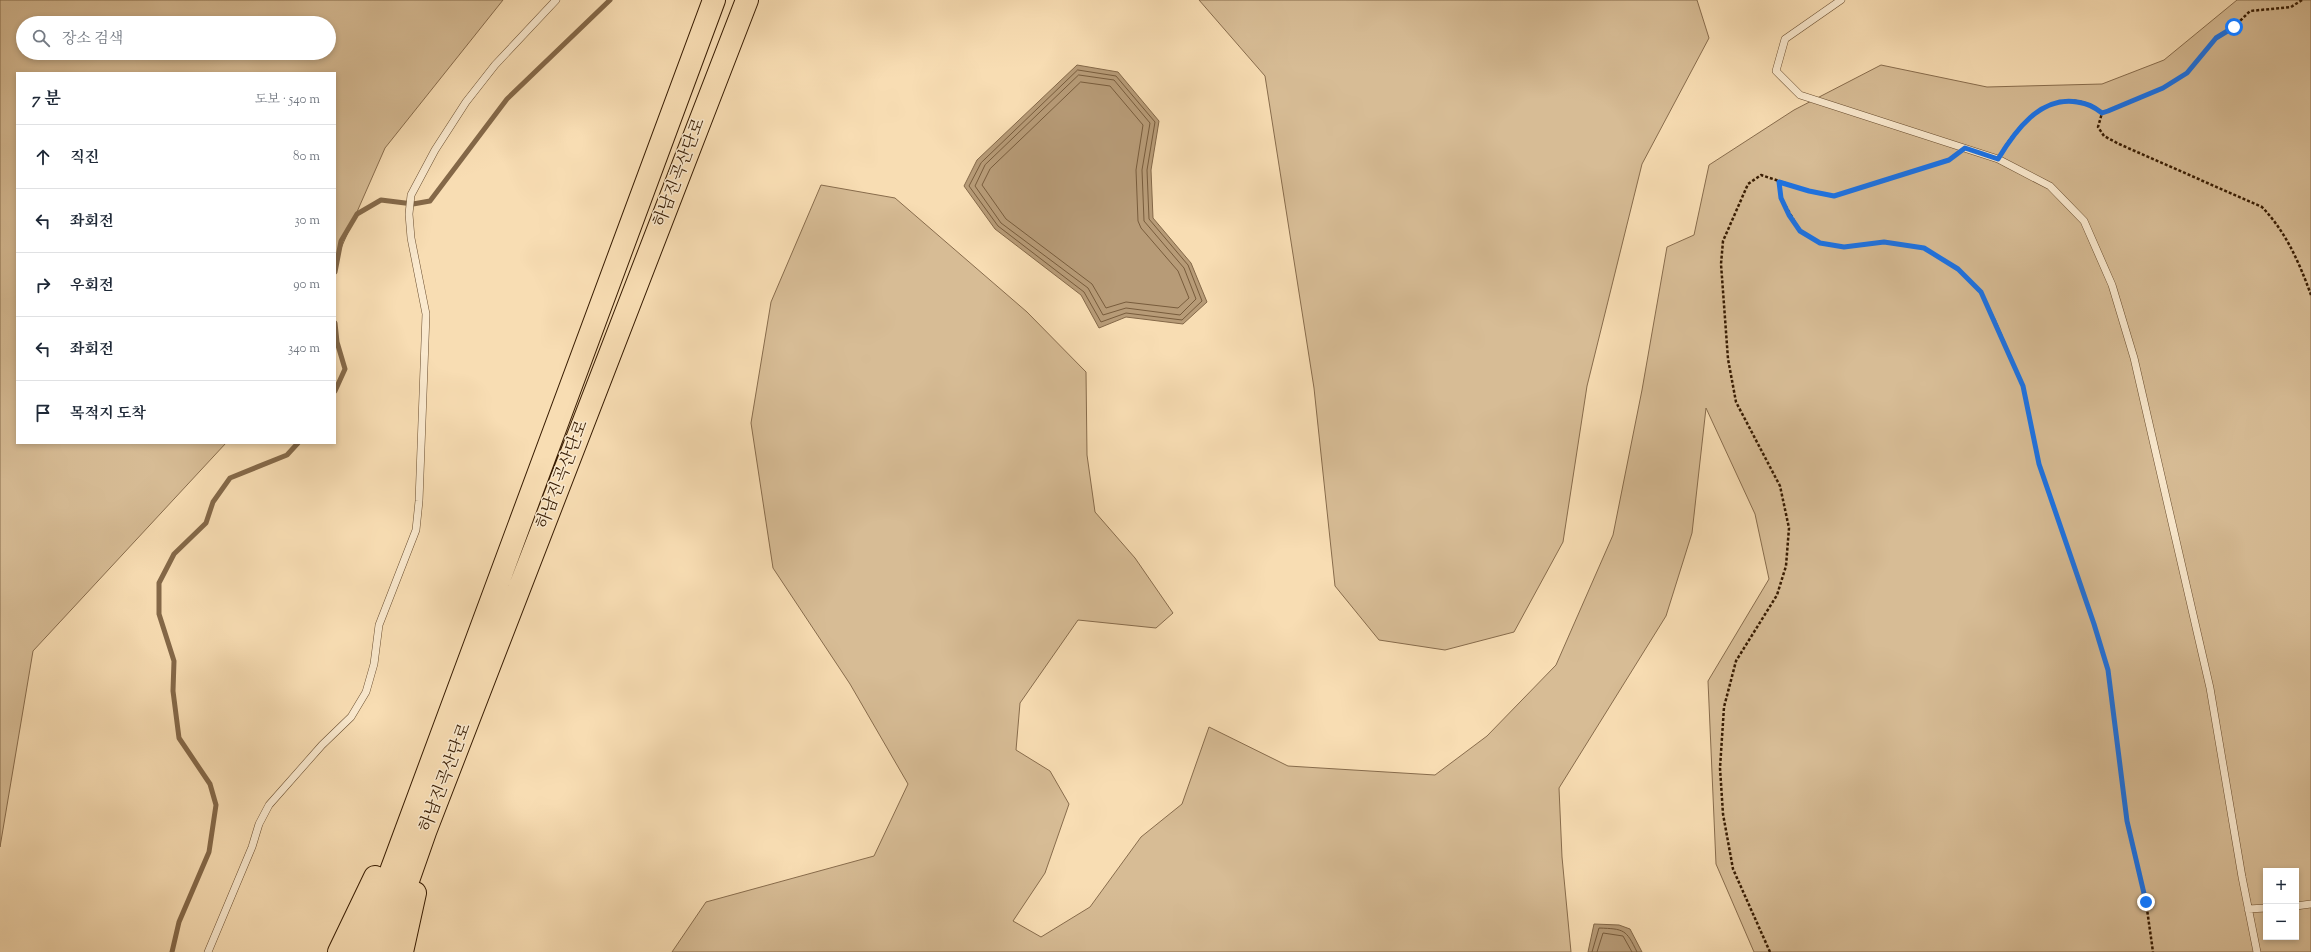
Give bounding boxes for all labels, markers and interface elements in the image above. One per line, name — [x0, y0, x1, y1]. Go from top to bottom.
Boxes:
search box — [16, 16, 336, 60]
route start — [2225, 18, 2243, 36]
icon: search — [30, 27, 52, 49]
text: 장소 검색 — [62, 29, 123, 50]
text: 7 분 — [32, 88, 61, 112]
text: 도보 · 540 m — [255, 91, 320, 109]
street label: 하남진곡산단로 — [648, 115, 712, 231]
icon: ahead — [32, 146, 54, 168]
text: 직진 — [70, 148, 99, 169]
text: 80 m — [293, 148, 320, 166]
icon: left — [32, 210, 54, 232]
text: 좌회전 — [70, 212, 113, 233]
text: 30 m — [294, 212, 320, 230]
icon: right — [32, 274, 54, 296]
text: 우회전 — [70, 276, 113, 297]
text: 90 m — [293, 276, 320, 294]
icon: left — [32, 338, 54, 360]
text: 좌회전 — [70, 340, 113, 361]
text: 340 m — [288, 340, 320, 358]
icon: arrive — [32, 402, 54, 424]
text: 목적지 도착 — [70, 404, 146, 425]
street label: 하남진곡산단로 — [531, 417, 595, 533]
street label: 하남진곡산단로 — [414, 720, 478, 836]
map controls — [2263, 868, 2299, 940]
button: + — [2263, 868, 2299, 904]
route end — [2137, 893, 2155, 911]
button: − — [2263, 904, 2299, 940]

